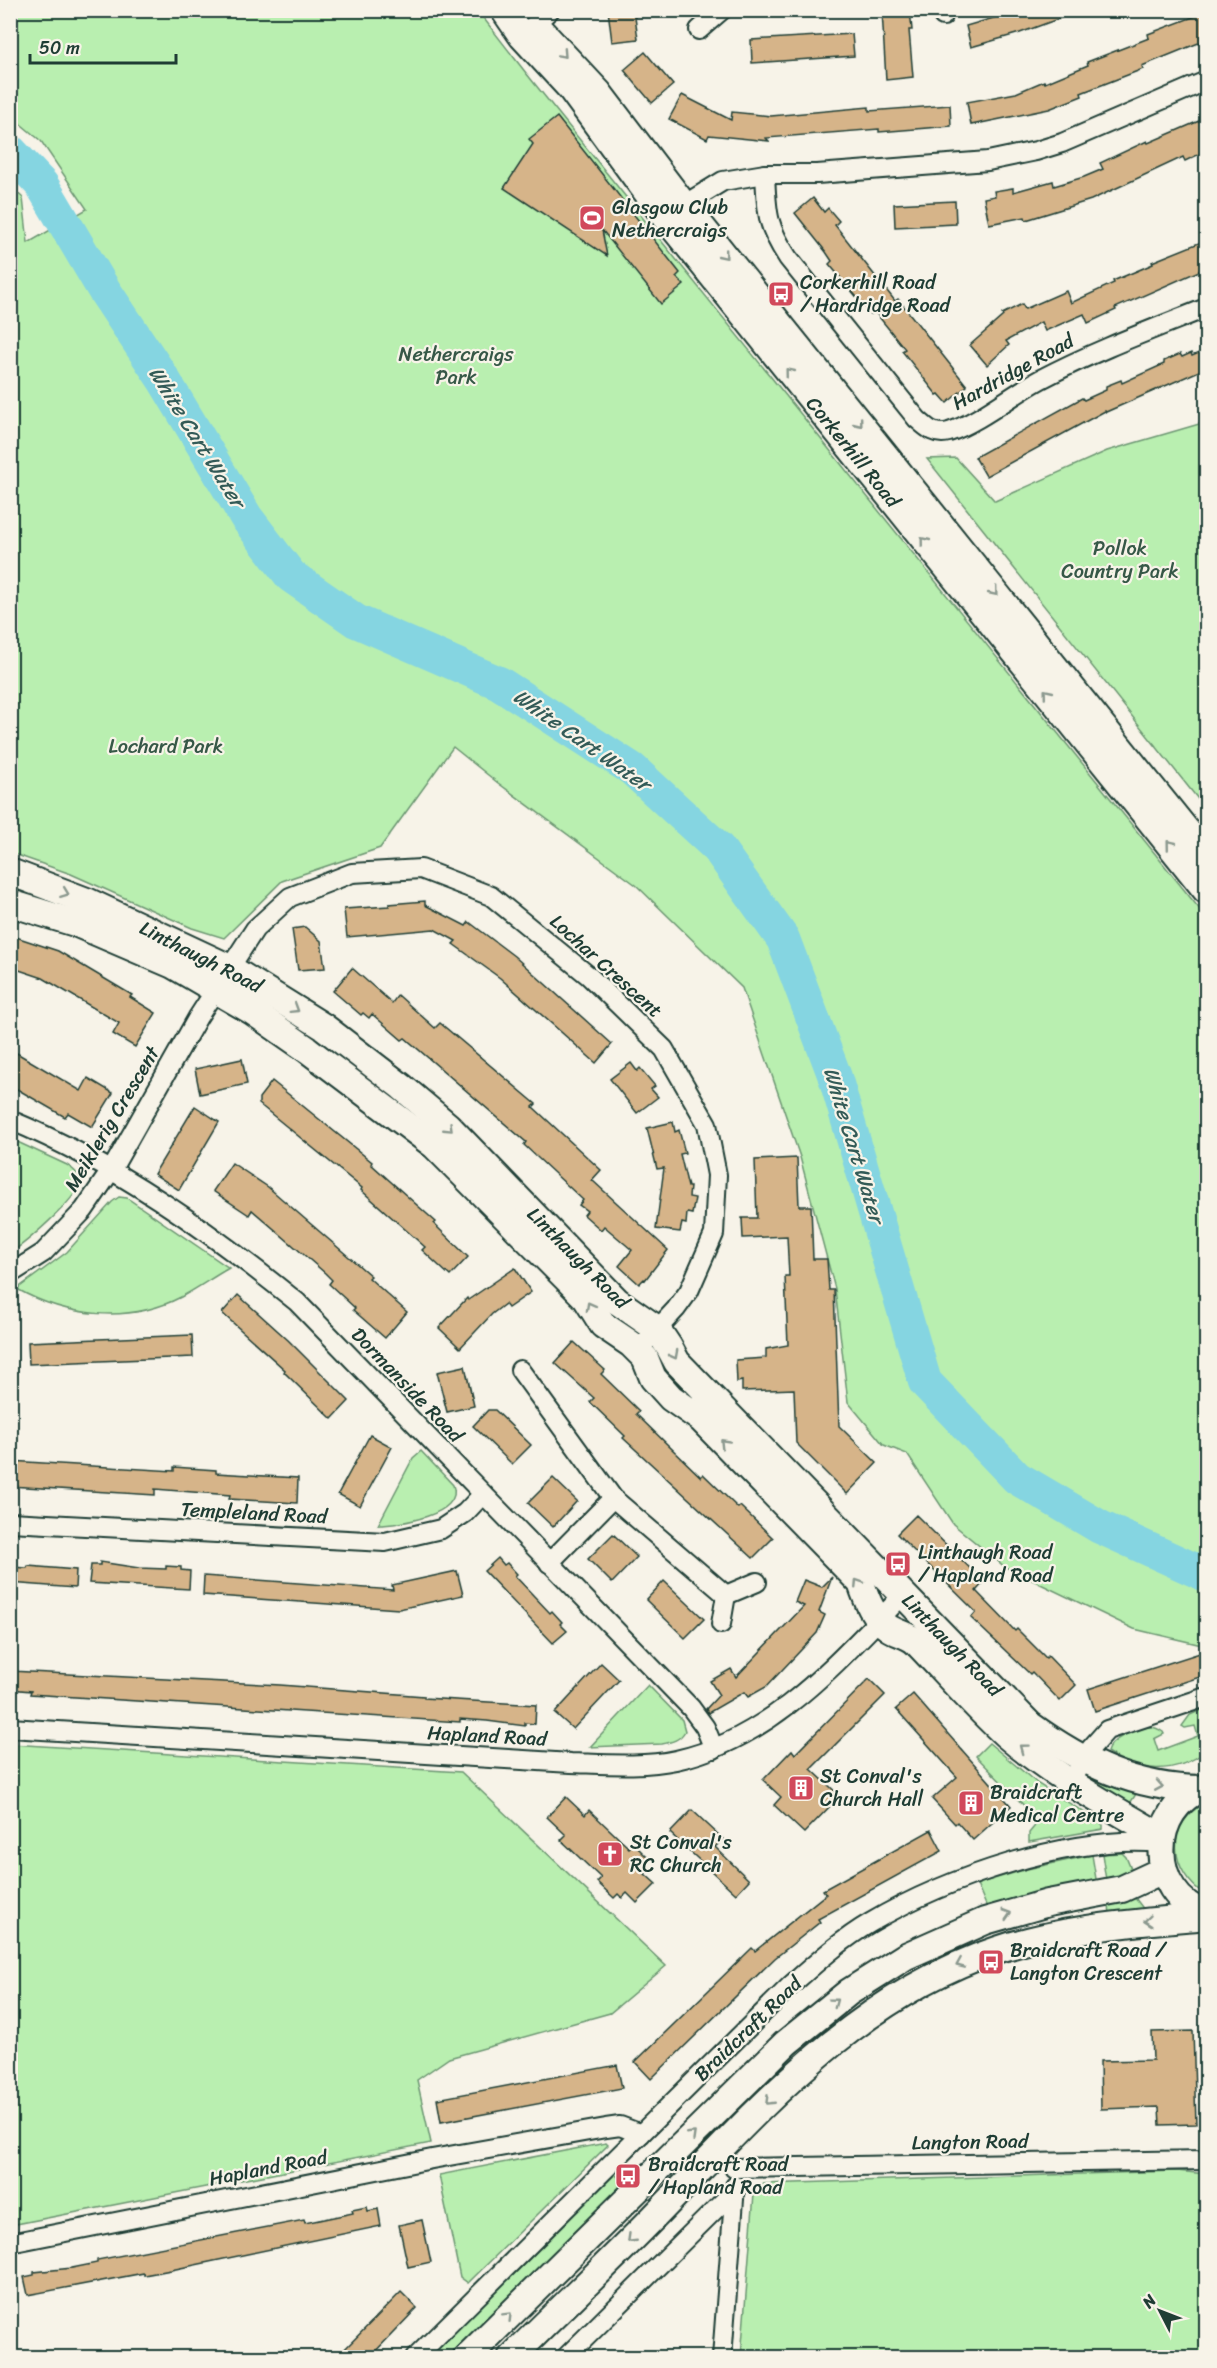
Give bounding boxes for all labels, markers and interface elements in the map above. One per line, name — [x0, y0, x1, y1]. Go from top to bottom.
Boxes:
scale bar — [30, 27, 176, 65]
text: 50 m — [39, 32, 80, 64]
one-way arrow — [555, 47, 566, 58]
place label: Glasgow Club Nethercraigs — [612, 190, 729, 248]
sports icon: Glasgow Club Nethercraigs — [577, 203, 607, 233]
one-way arrow — [716, 248, 727, 259]
place label: Corkerhill Road / Hardridge Road — [800, 265, 952, 323]
bus stop icon: Corkerhill Road / Hardridge Road — [766, 279, 796, 309]
street label: Hardridge Road — [945, 323, 1082, 420]
park label: Nethercraigs Park — [399, 337, 514, 395]
water label: White Cart Water — [138, 359, 258, 518]
one-way arrow — [786, 368, 797, 379]
street label: Corkerhill Road — [797, 388, 910, 517]
one-way arrow — [852, 417, 863, 428]
park label: Pollok Country Park — [1061, 531, 1179, 589]
one-way arrow — [921, 537, 932, 548]
one-way arrow — [987, 585, 998, 596]
water label: White Cart Water — [505, 678, 662, 804]
one-way arrow — [1043, 689, 1054, 700]
park label: Lochard Park — [109, 729, 223, 764]
one-way arrow — [1166, 840, 1177, 851]
one-way arrow — [59, 885, 70, 898]
street label: Lochar Crescent — [541, 905, 671, 1027]
street label: Linthaugh Road — [133, 911, 270, 1004]
one-way arrow — [289, 1001, 299, 1013]
street label: Meiklerig Crescent — [55, 1039, 170, 1199]
water label: White Cart Water — [812, 1062, 897, 1231]
one-way arrow — [442, 1121, 453, 1132]
street label: Linthaugh Road — [518, 1198, 639, 1319]
one-way arrow — [586, 1302, 597, 1312]
street label: Dormanside Road — [342, 1319, 473, 1452]
one-way arrow — [666, 1349, 678, 1360]
one-way arrow — [720, 1439, 731, 1449]
street label: Templeland Road — [180, 1492, 330, 1534]
place label: Linthaugh Road / Hapland Road — [918, 1535, 1054, 1593]
bus stop icon: Linthaugh Road / Hapland Road — [883, 1549, 913, 1579]
one-way arrow — [855, 1579, 866, 1590]
street label: Linthaugh Road — [893, 1585, 1012, 1706]
street label: Hapland Road — [426, 1715, 549, 1757]
one-way arrow — [1019, 1744, 1030, 1755]
place label: St Conval's Church Hall — [820, 1759, 923, 1817]
building icon: St Conval's Church Hall — [786, 1773, 816, 1803]
place label: Braidcraft Medical Centre — [990, 1775, 1124, 1833]
one-way arrow — [1154, 1779, 1164, 1792]
building icon: Braidcraft Medical Centre — [956, 1788, 986, 1818]
place label: St Conval's RC Church — [630, 1825, 732, 1883]
church icon: St Conval's RC Church — [595, 1839, 625, 1869]
one-way arrow — [1001, 1909, 1012, 1921]
one-way arrow — [1144, 1914, 1153, 1927]
place label: Braidcraft Road / Langton Crescent — [1010, 1933, 1167, 1991]
bus stop icon: Braidcraft Road / Langton Crescent — [976, 1947, 1006, 1977]
one-way arrow — [956, 1957, 967, 1969]
street label: Braidcraft Road — [685, 1967, 812, 2090]
one-way arrow — [828, 1999, 839, 2010]
one-way arrow — [765, 2094, 776, 2105]
street label: Langton Road — [911, 2123, 1030, 2161]
one-way arrow — [684, 2132, 695, 2143]
street label: Hapland Road — [206, 2139, 332, 2197]
place label: Braidcraft Road / Hapland Road — [648, 2147, 790, 2205]
bus stop icon: Braidcraft Road / Hapland Road — [613, 2161, 643, 2191]
one-way arrow — [628, 2232, 639, 2243]
north arrow — [1130, 2281, 1190, 2341]
text: N — [1134, 2287, 1164, 2316]
one-way arrow — [501, 2313, 512, 2324]

